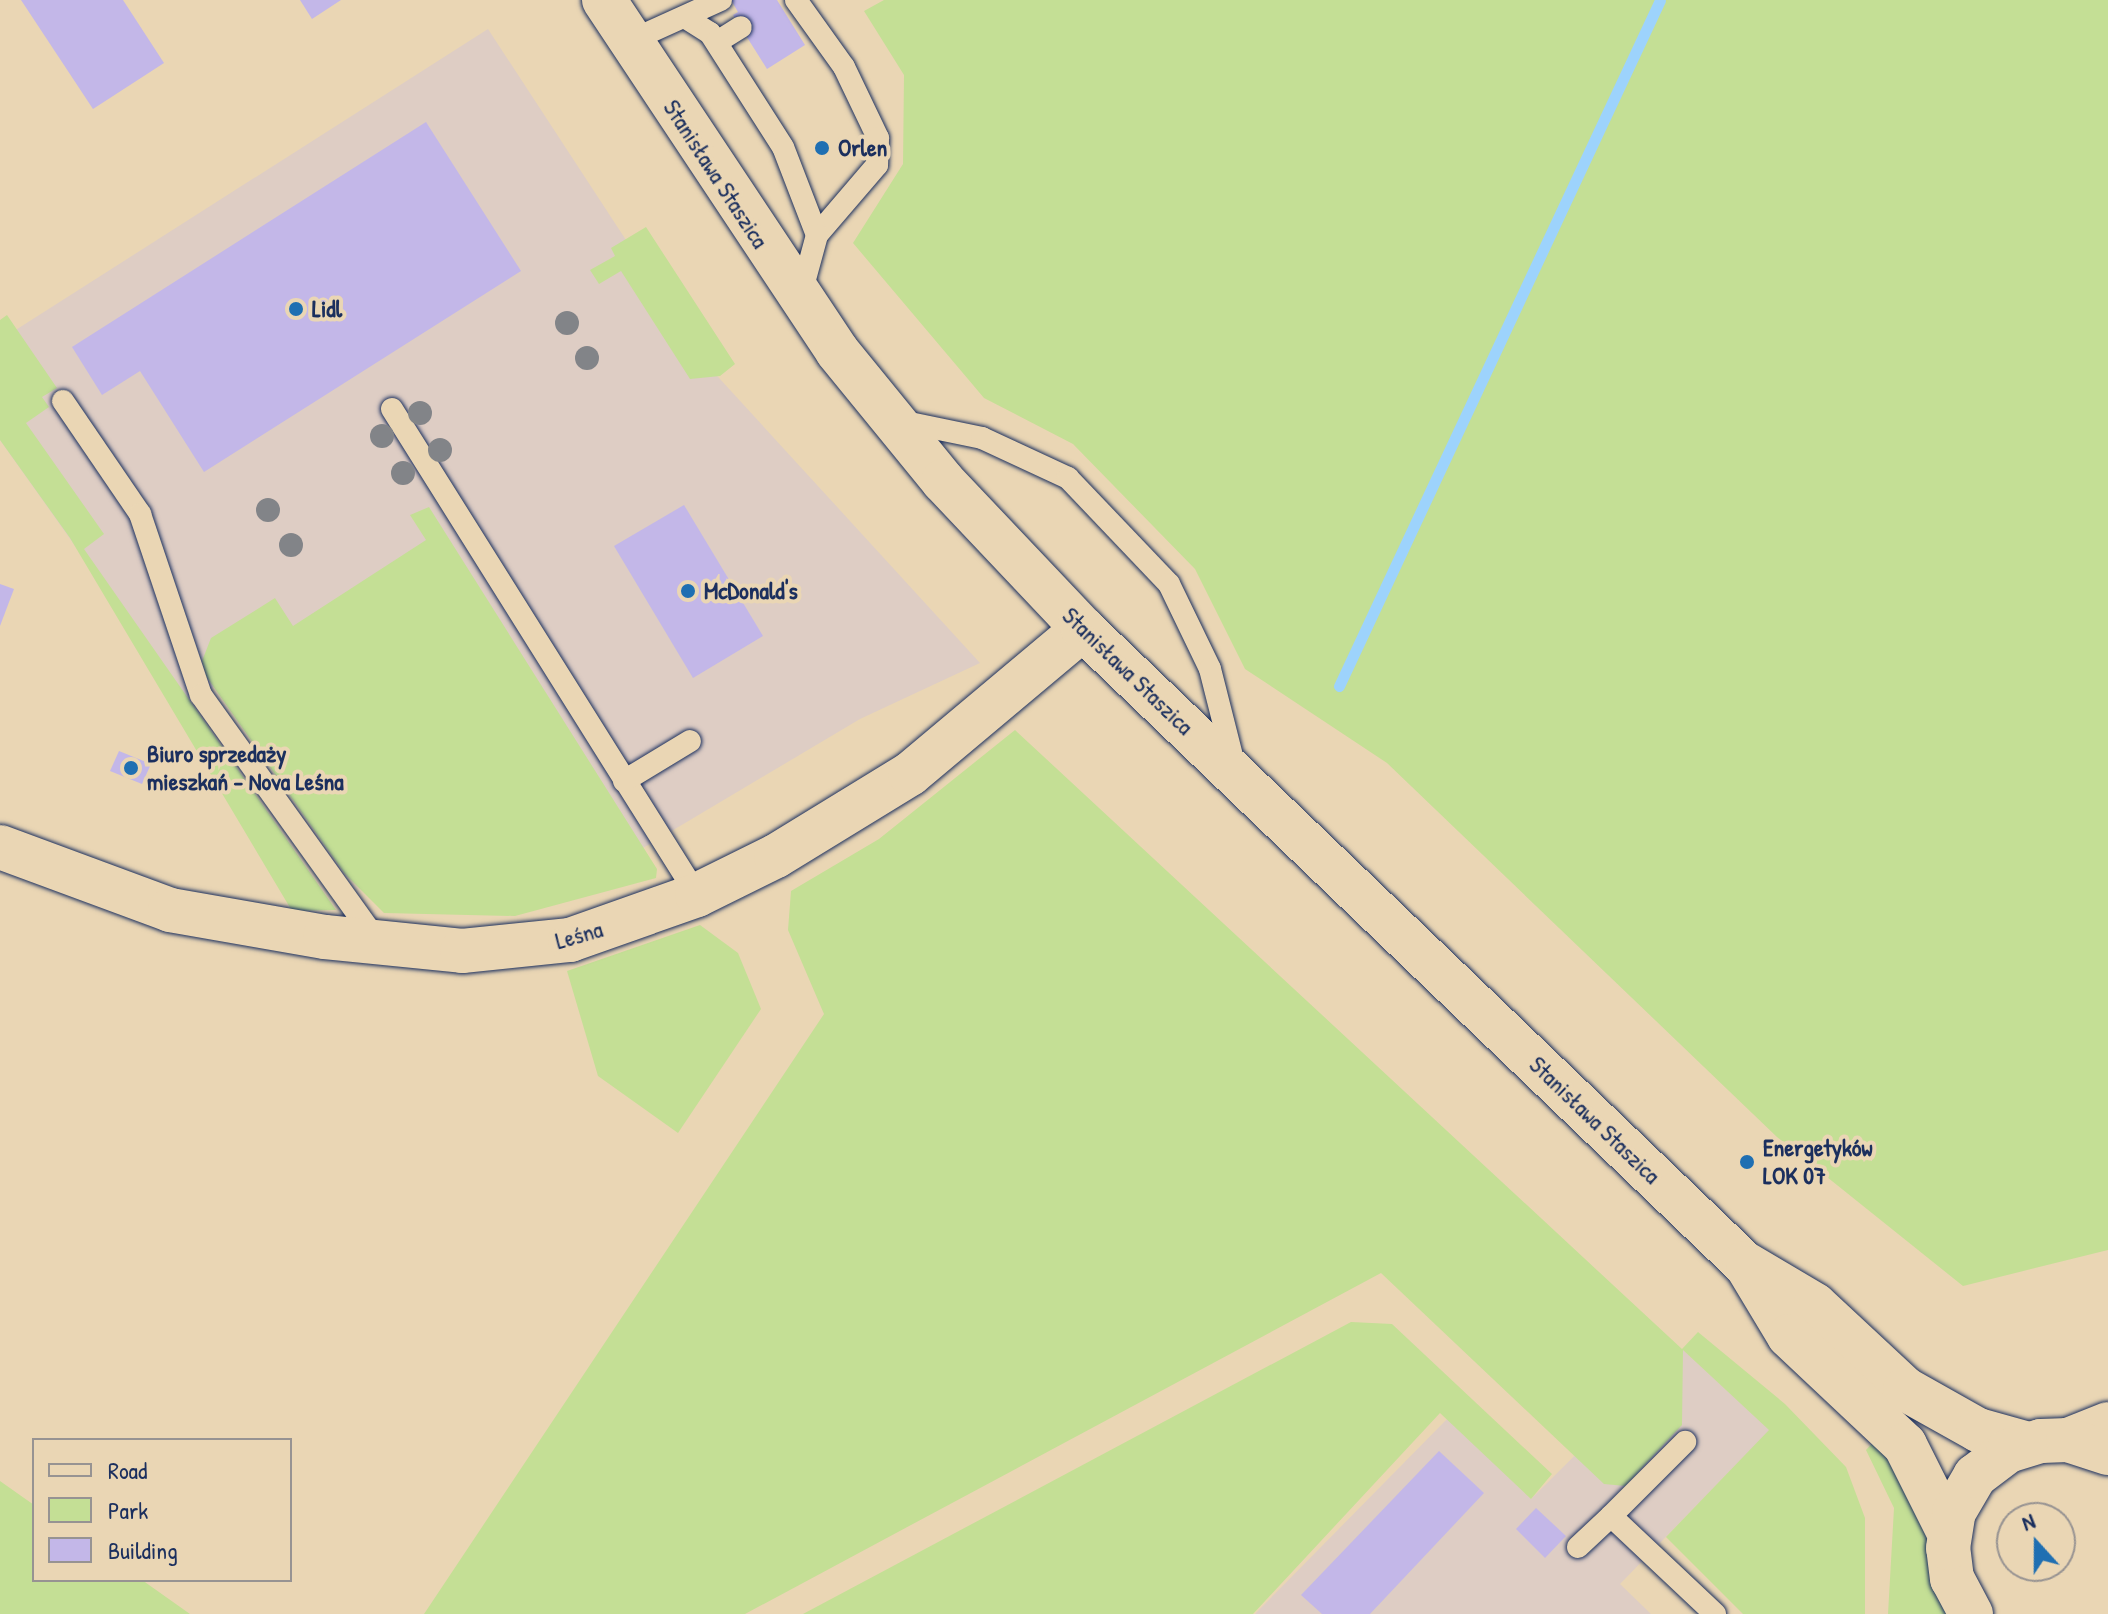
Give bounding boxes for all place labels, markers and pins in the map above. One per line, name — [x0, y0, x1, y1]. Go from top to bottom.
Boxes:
place label: Orlen — [838, 134, 887, 162]
marker: Orlen — [813, 139, 831, 157]
place label: Lidl — [312, 295, 342, 323]
marker: Lidl — [287, 300, 305, 318]
place label: McDonald's — [704, 577, 798, 605]
marker: McDonald's — [679, 582, 697, 600]
place label: Biuro sprzedaży mieszkań - Nova Leśna — [147, 740, 344, 796]
marker: Biuro sprzedaży mieszkań - Nova Leśna — [122, 759, 140, 777]
place label: Energetyków LOK 07 — [1763, 1134, 1873, 1190]
marker: Energetyków LOK 07 — [1738, 1153, 1756, 1171]

